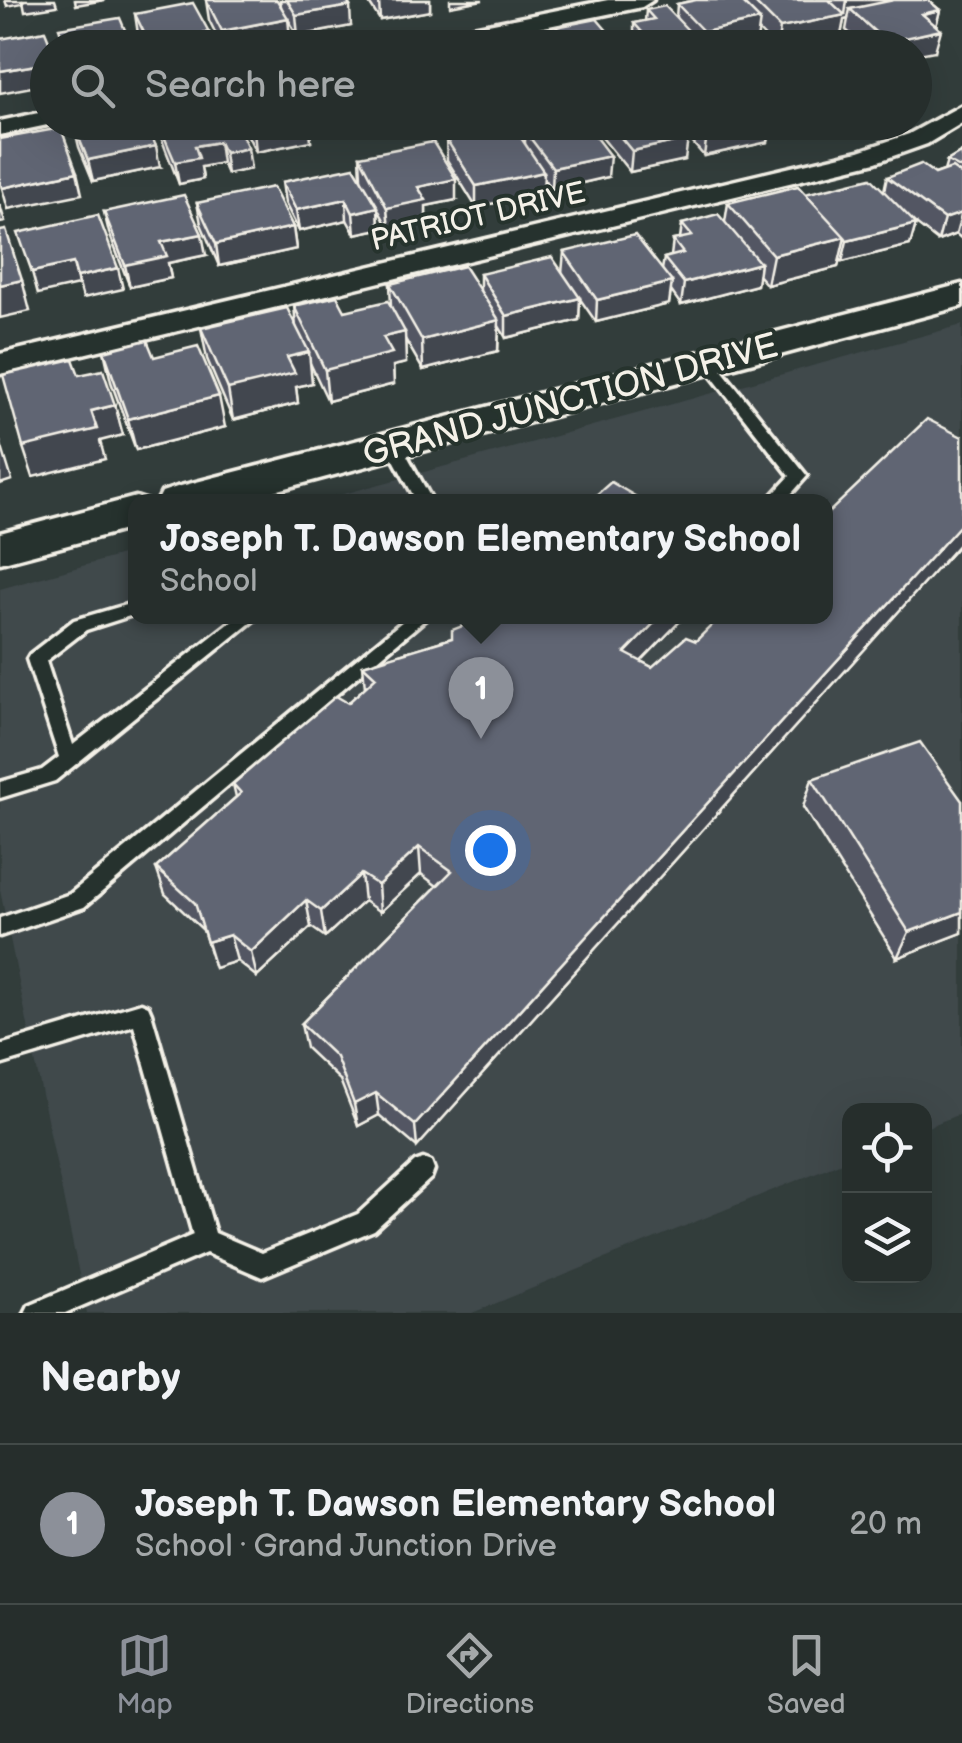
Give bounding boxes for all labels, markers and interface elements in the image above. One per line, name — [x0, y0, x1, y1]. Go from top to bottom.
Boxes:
search box — [30, 30, 932, 140]
icon: search — [65, 58, 120, 113]
text: Search here — [145, 63, 356, 108]
street label: PATRIOT DRIVE — [367, 175, 589, 259]
street label: GRAND JUNCTION DRIVE — [358, 324, 783, 477]
popup — [128, 494, 833, 624]
text: Joseph T. Dawson Elementary School — [160, 517, 801, 562]
text: School — [160, 562, 258, 601]
pin: 1 — [448, 656, 514, 739]
your location — [465, 825, 516, 876]
map controls — [842, 1103, 932, 1283]
button: locate — [842, 1103, 932, 1193]
button: layers — [842, 1193, 932, 1283]
text: Nearby — [40, 1353, 180, 1404]
text: Joseph T. Dawson Elementary School — [135, 1482, 776, 1527]
text: 1 — [66, 1505, 79, 1544]
text: 20 m — [849, 1505, 922, 1544]
text: School · Grand Junction Drive — [135, 1527, 557, 1566]
tab: Map — [116, 1628, 173, 1721]
tab: Directions — [405, 1628, 534, 1721]
tab: Saved — [767, 1628, 846, 1721]

